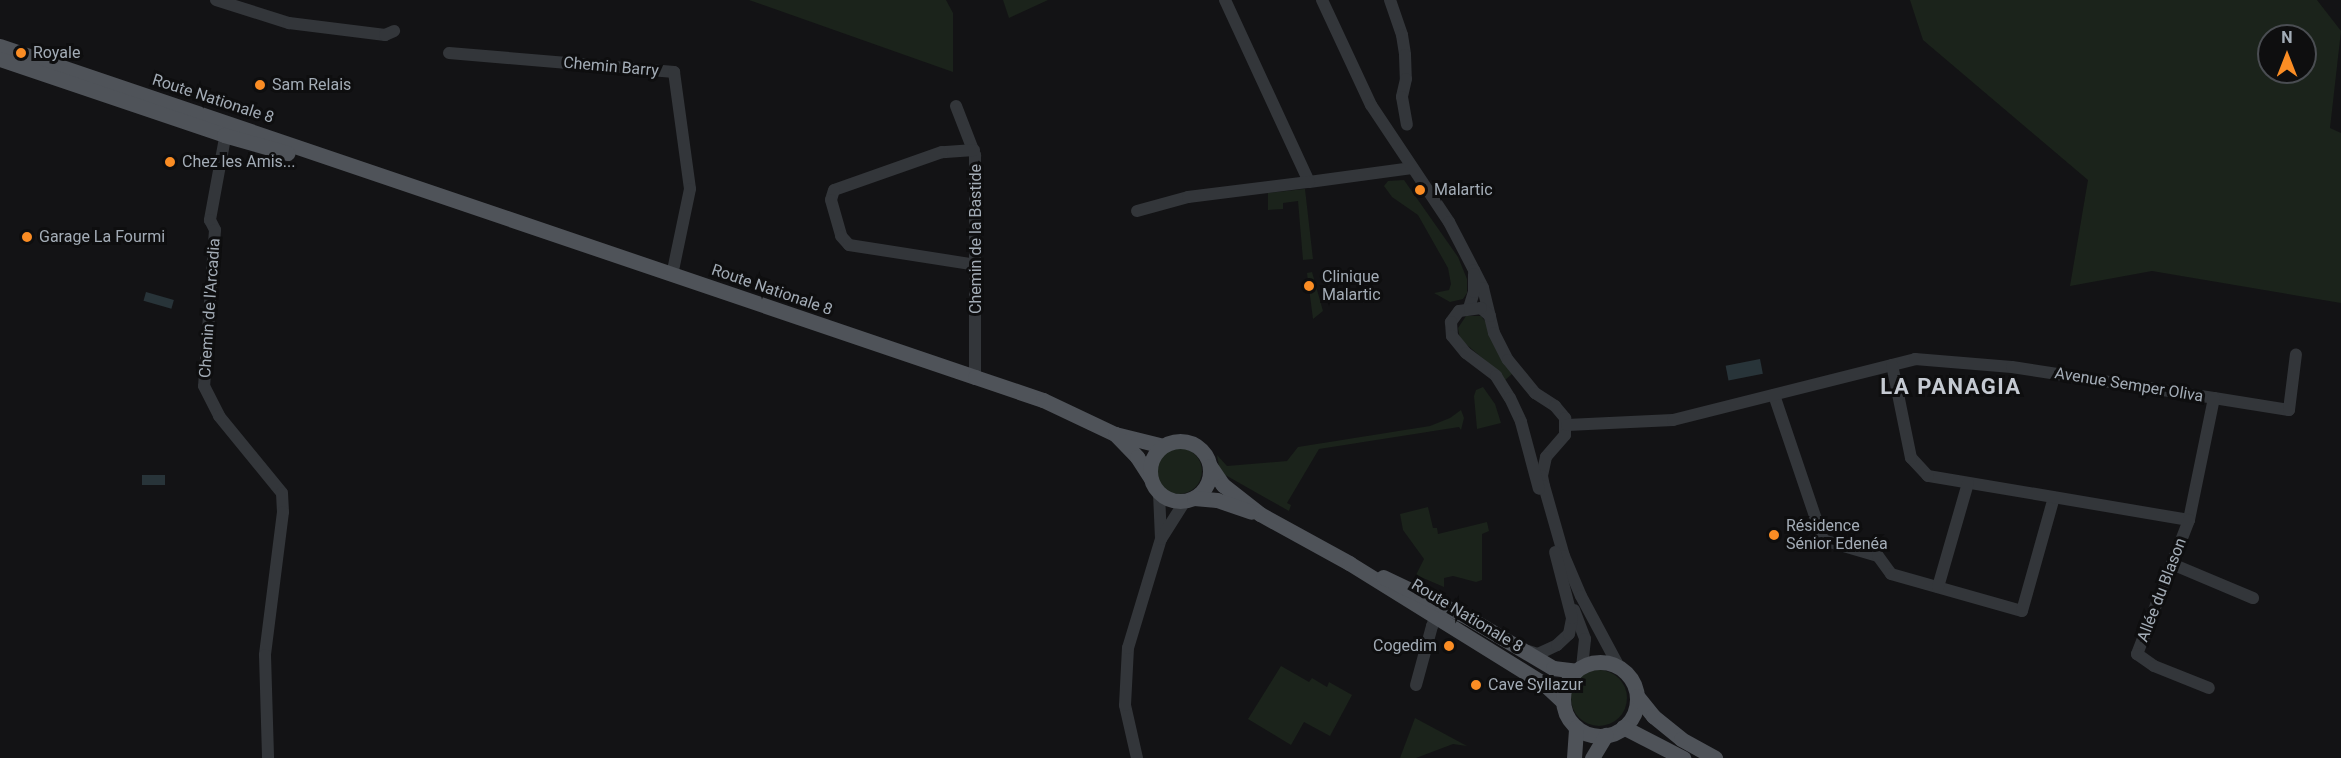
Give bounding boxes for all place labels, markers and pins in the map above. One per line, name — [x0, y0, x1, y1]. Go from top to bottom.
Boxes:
place label: Royale — [33, 43, 80, 63]
marker: Royale — [14, 46, 28, 60]
place label: Sam Relais — [272, 75, 351, 95]
marker: Sam Relais — [253, 78, 267, 92]
place label: Chez les Amis... — [182, 152, 295, 172]
marker: Chez les Amis... — [163, 155, 177, 169]
place label: Malartic — [1434, 180, 1493, 200]
marker: Malartic — [1411, 181, 1429, 199]
place label: Garage La Fourmi — [39, 227, 165, 247]
marker: Garage La Fourmi — [20, 230, 34, 244]
place label: Clinique Malartic — [1322, 267, 1381, 305]
marker: Clinique Malartic — [1300, 277, 1318, 295]
place label: Résidence Sénior Edenéa — [1786, 516, 1888, 554]
marker: Résidence Sénior Edenéa — [1767, 528, 1781, 542]
place label: Cogedim — [1373, 636, 1437, 656]
marker: Cogedim — [1442, 639, 1456, 653]
place label: Cave Syllazur — [1488, 675, 1583, 695]
marker: Cave Syllazur — [1469, 678, 1483, 692]

